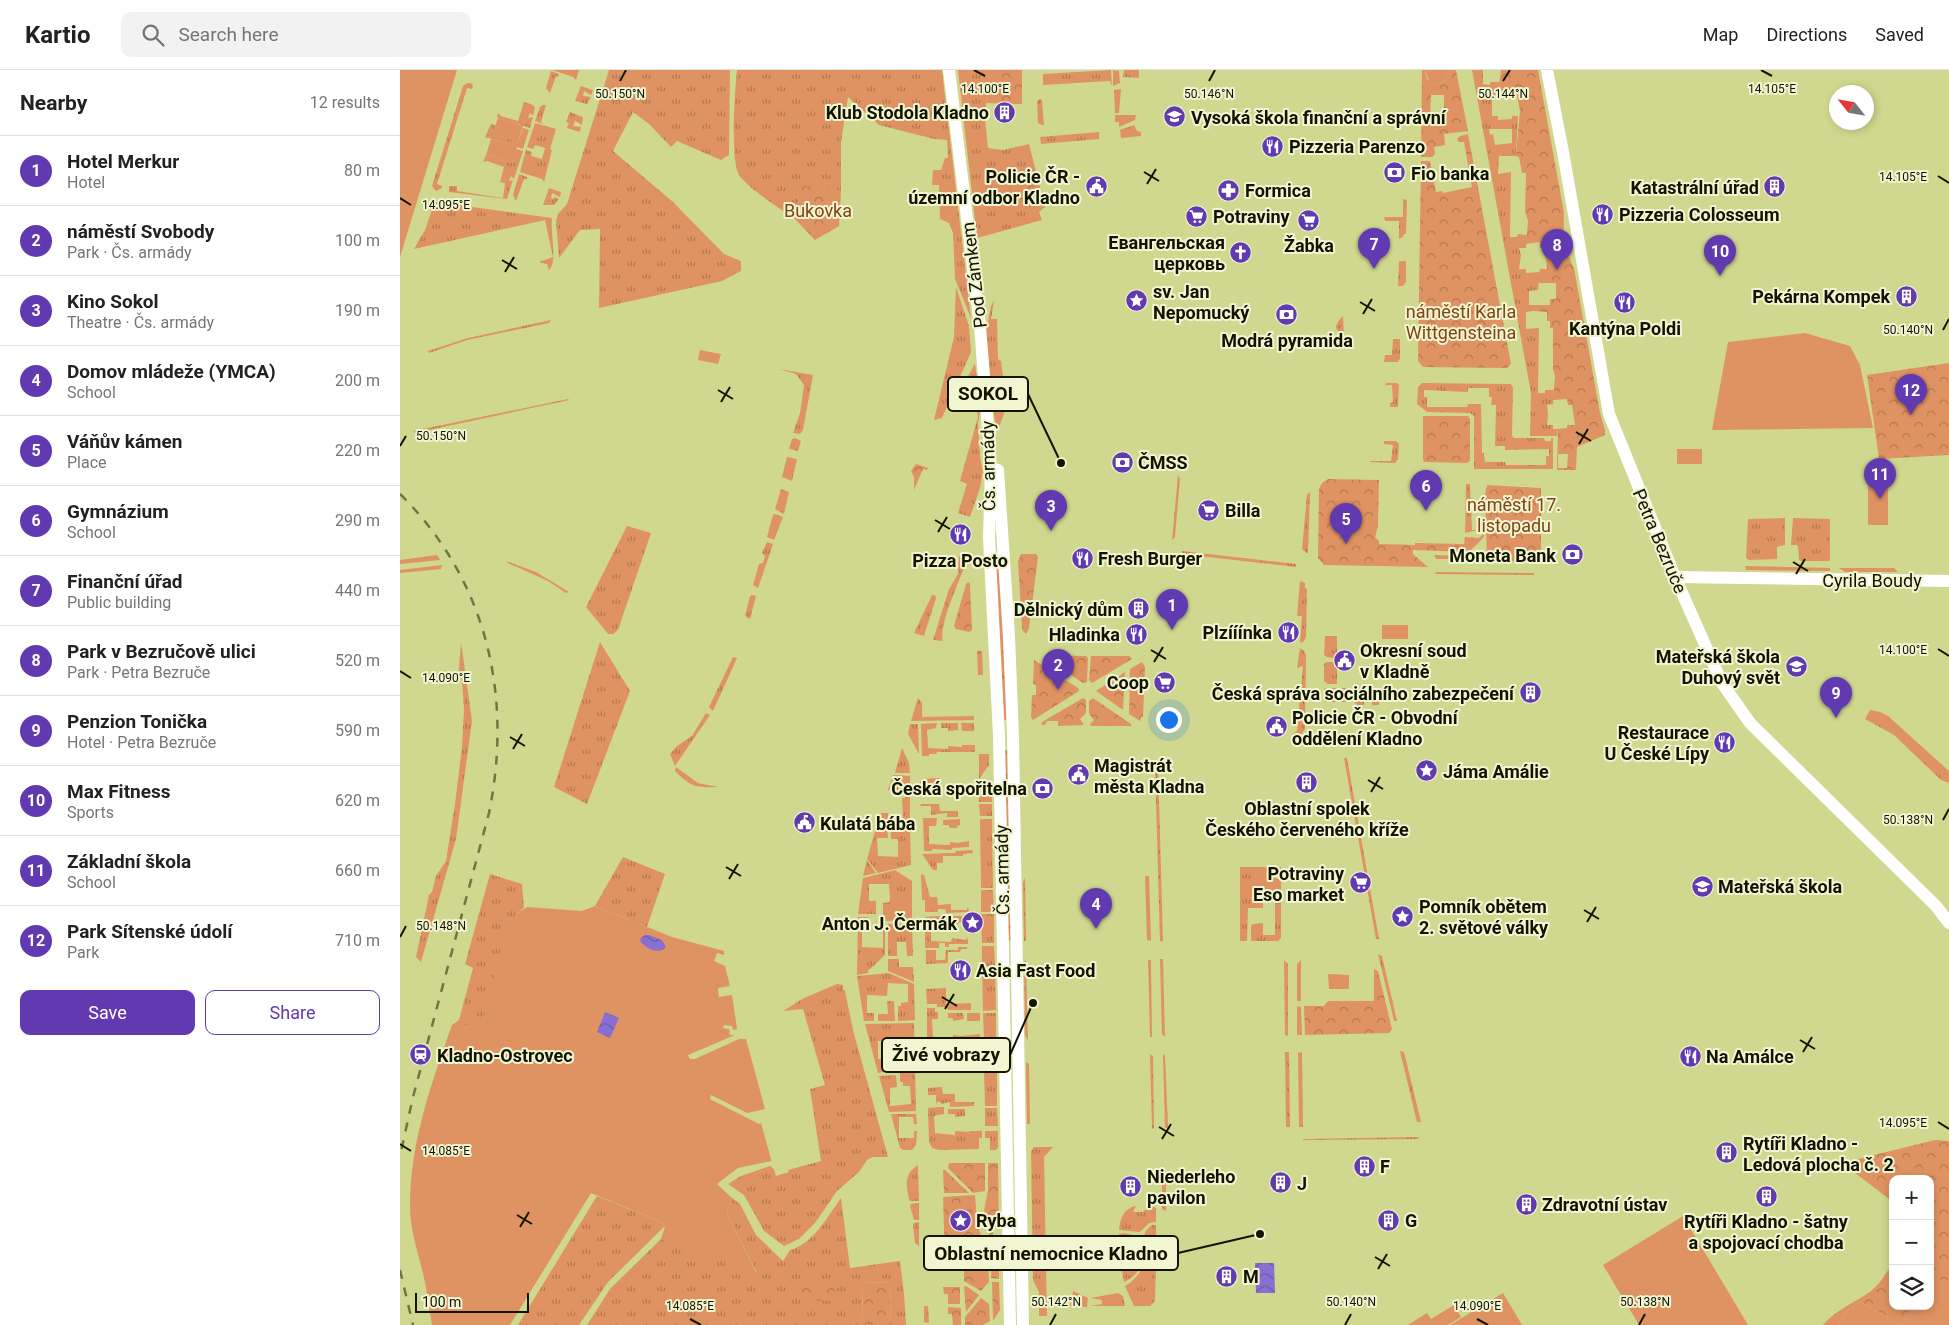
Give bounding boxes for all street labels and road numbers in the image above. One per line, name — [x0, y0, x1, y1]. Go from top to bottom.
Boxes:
street label: Pod Zámkem — [957, 221, 991, 329]
street label: Čs. armády — [977, 420, 999, 511]
street label: Petra Bezruče — [1629, 486, 1691, 596]
street label: Cyrila Boudy — [1822, 570, 1922, 591]
street label: Čs. armády — [991, 824, 1013, 915]

